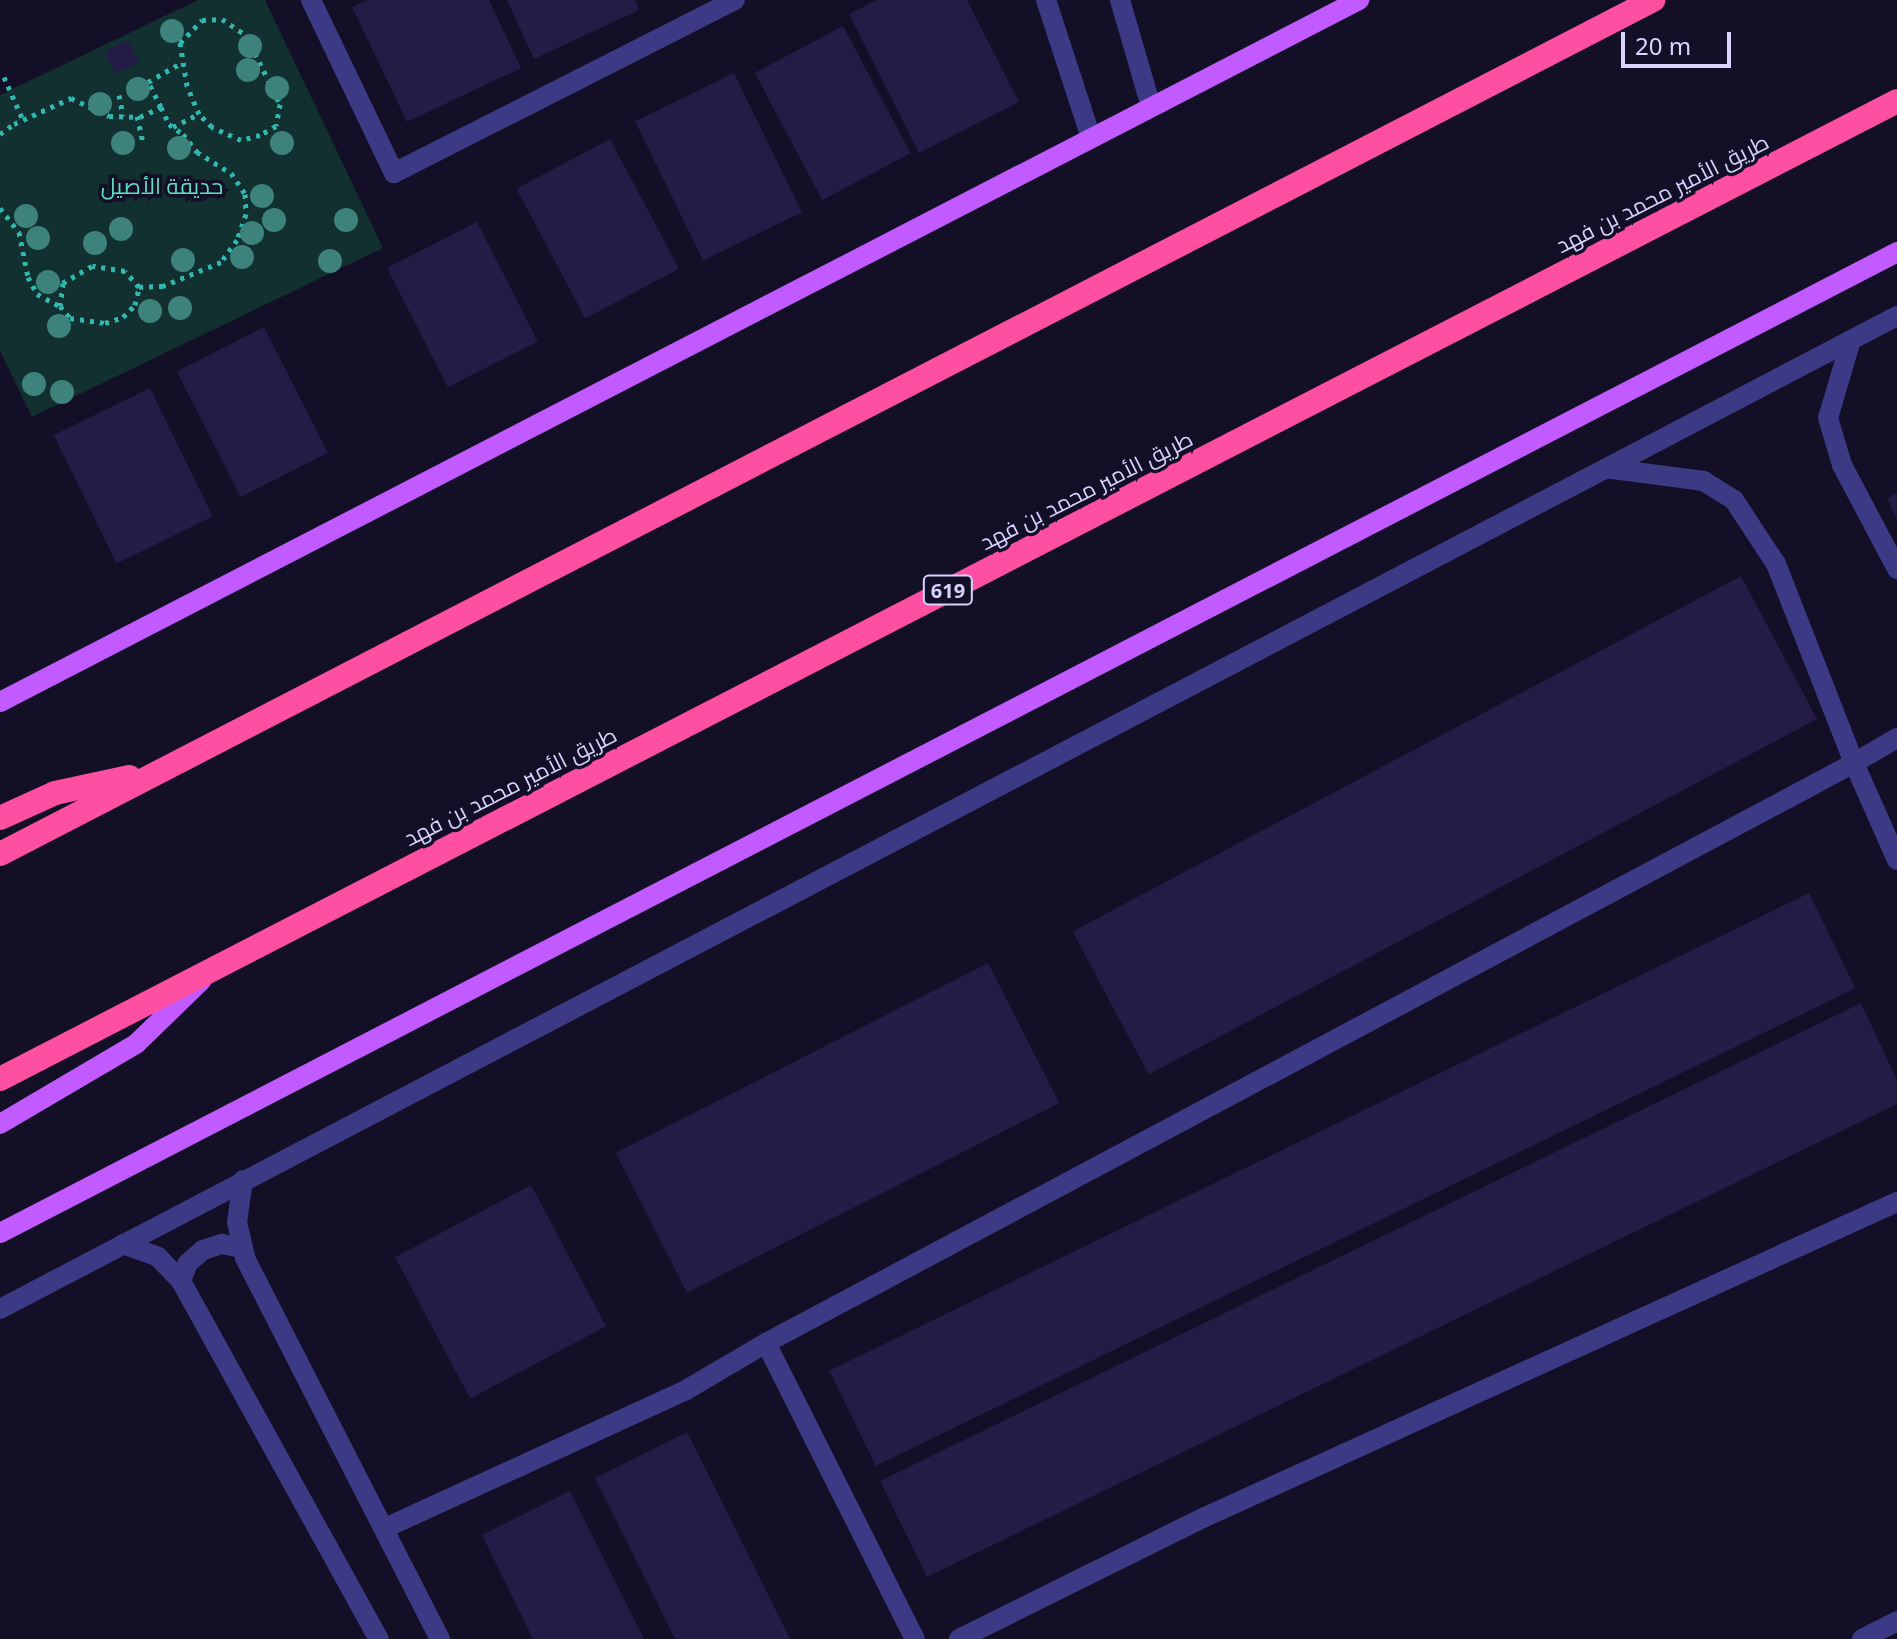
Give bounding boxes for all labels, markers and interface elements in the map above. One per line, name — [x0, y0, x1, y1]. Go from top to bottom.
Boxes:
scale bar — [1625, 16, 1735, 66]
text: 20 m — [1635, 29, 1691, 62]
street label: طريق الأمير محمد بن فهد — [1551, 128, 1773, 258]
park label: حديقة الأصيل — [101, 173, 223, 199]
street label: طريق الأمير محمد بن فهد — [975, 425, 1197, 555]
road number: 619 — [922, 574, 974, 606]
street label: طريق الأمير محمد بن فهد — [399, 721, 621, 851]

